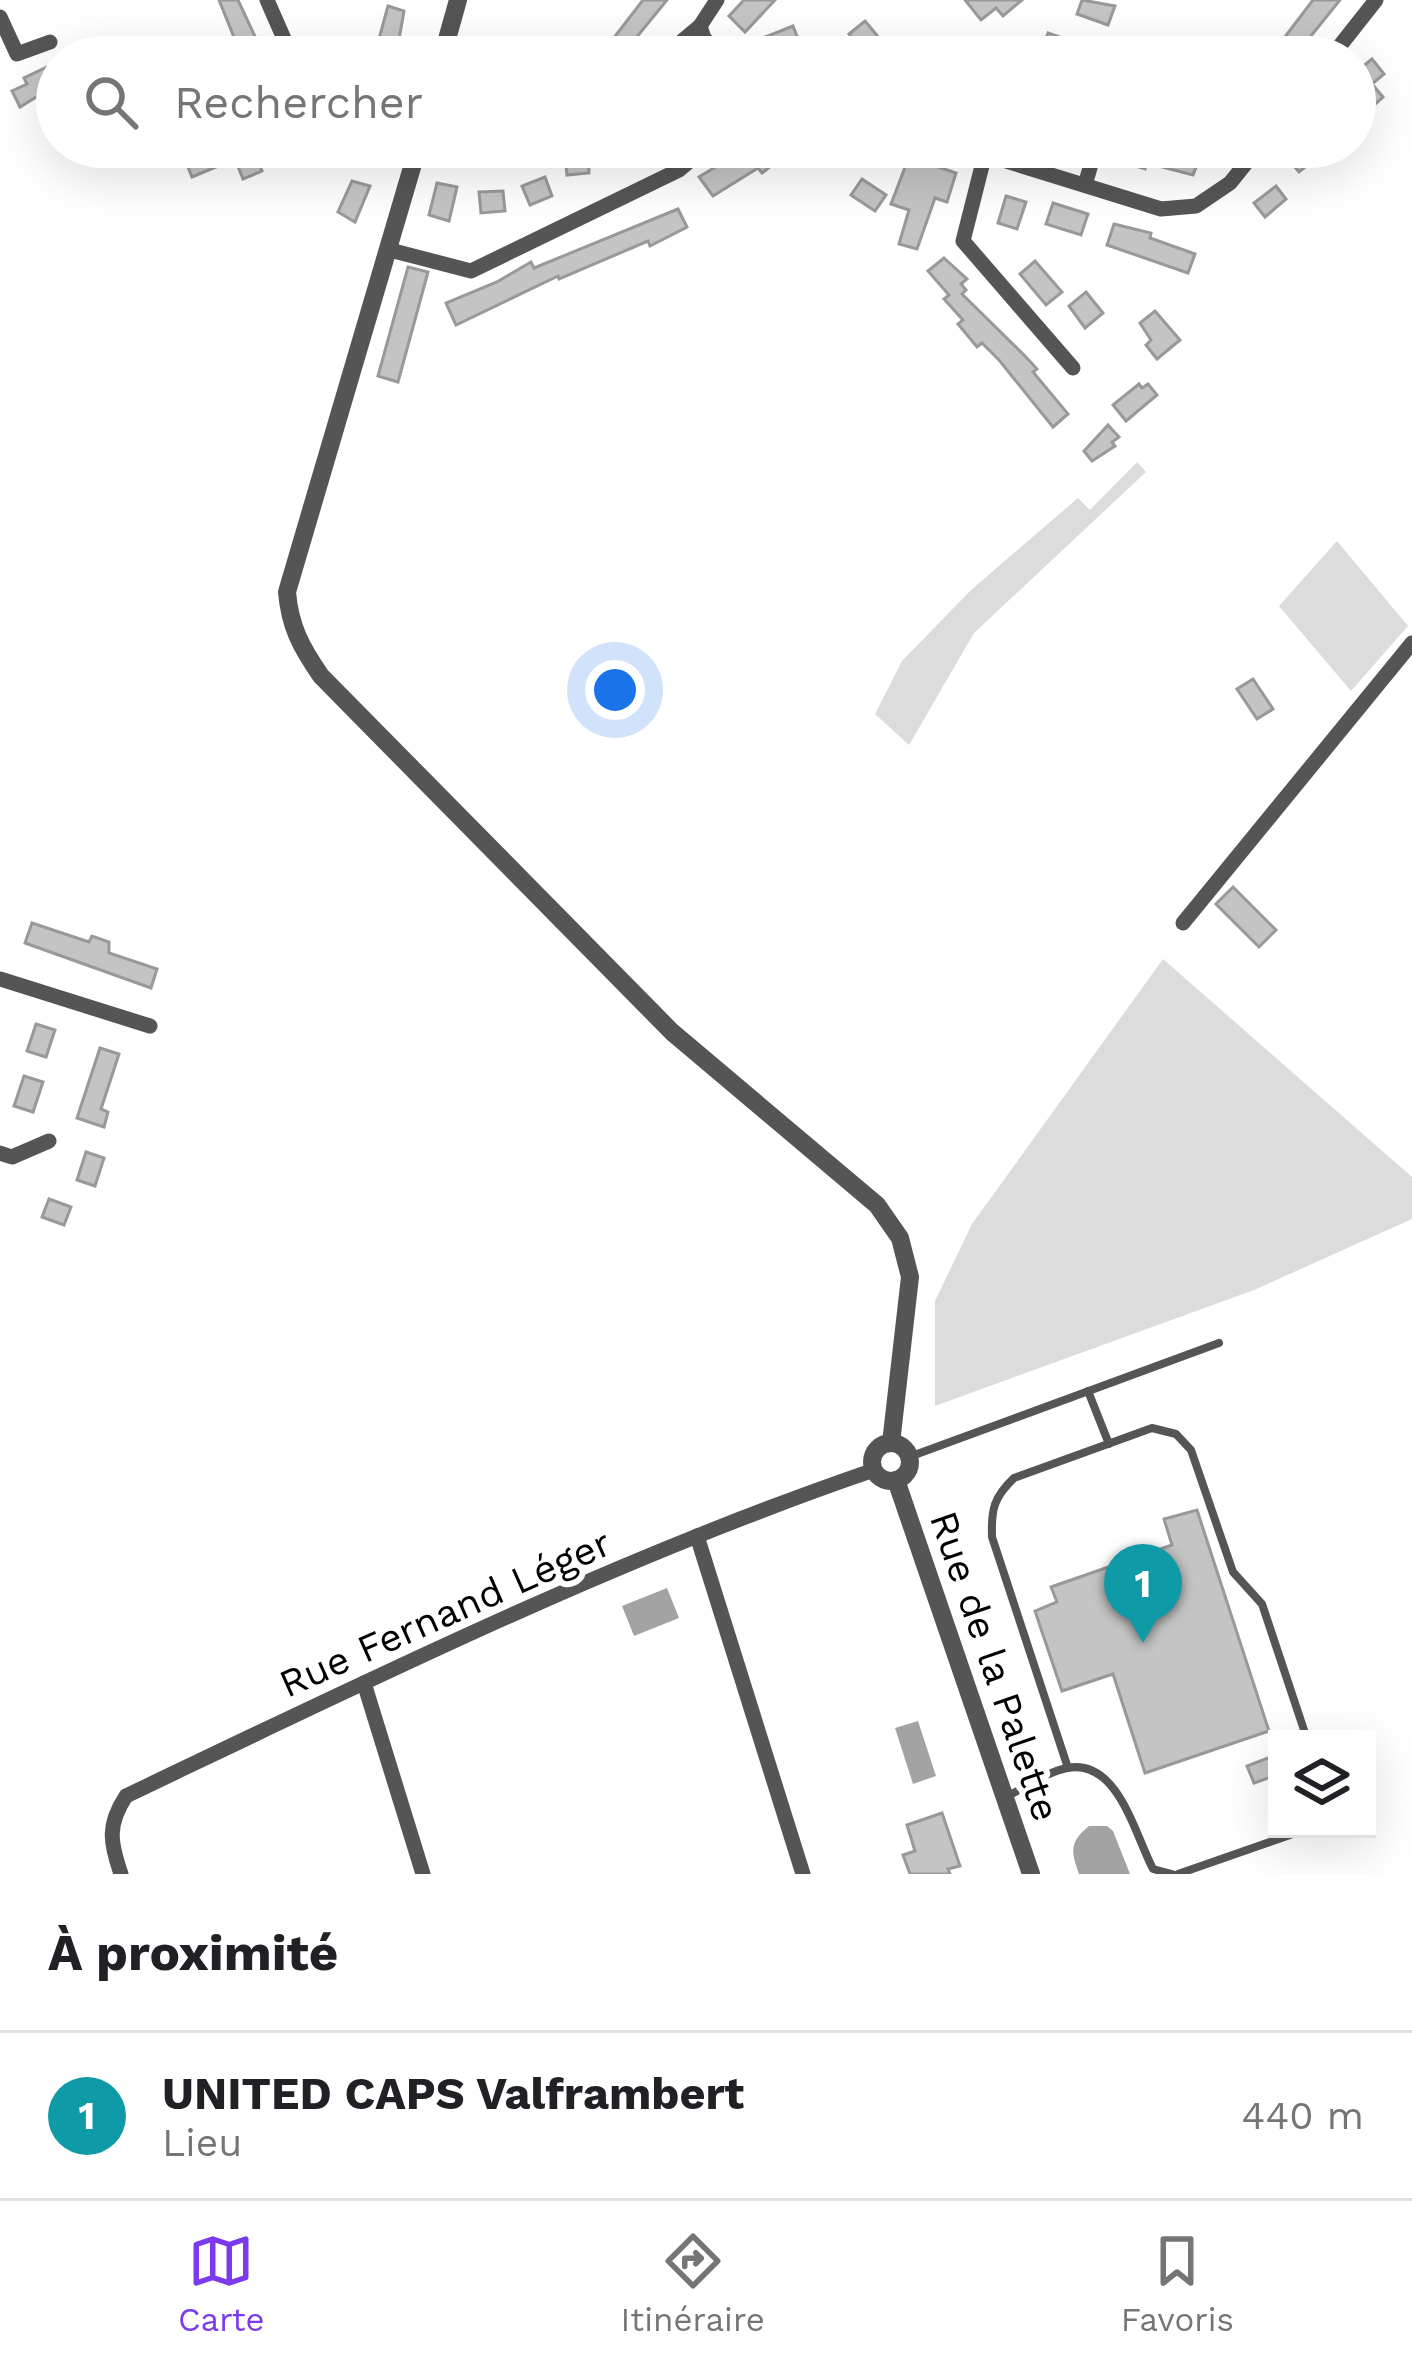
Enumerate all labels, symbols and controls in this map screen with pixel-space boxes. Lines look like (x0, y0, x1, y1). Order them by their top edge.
search box (36, 36, 1376, 168)
icon: search (78, 69, 144, 135)
text: Rechercher (174, 76, 423, 129)
your location (585, 660, 645, 720)
street label: Rue de la Palette (921, 1505, 1069, 1827)
street label: Rue Fernand Léger (272, 1520, 618, 1706)
pin: 1 (1104, 1544, 1182, 1643)
map controls (1268, 1730, 1376, 1838)
button: layers (1268, 1730, 1376, 1838)
text: À proximité (48, 1923, 338, 1982)
text: UNITED CAPS Valframbert (162, 2067, 744, 2120)
text: 1 (79, 2093, 95, 2138)
text: 440 m (1242, 2093, 1364, 2138)
text: Lieu (162, 2120, 242, 2165)
tab: Carte (178, 2228, 265, 2339)
tab: Itinéraire (621, 2228, 765, 2339)
tab: Favoris (1121, 2228, 1234, 2339)

